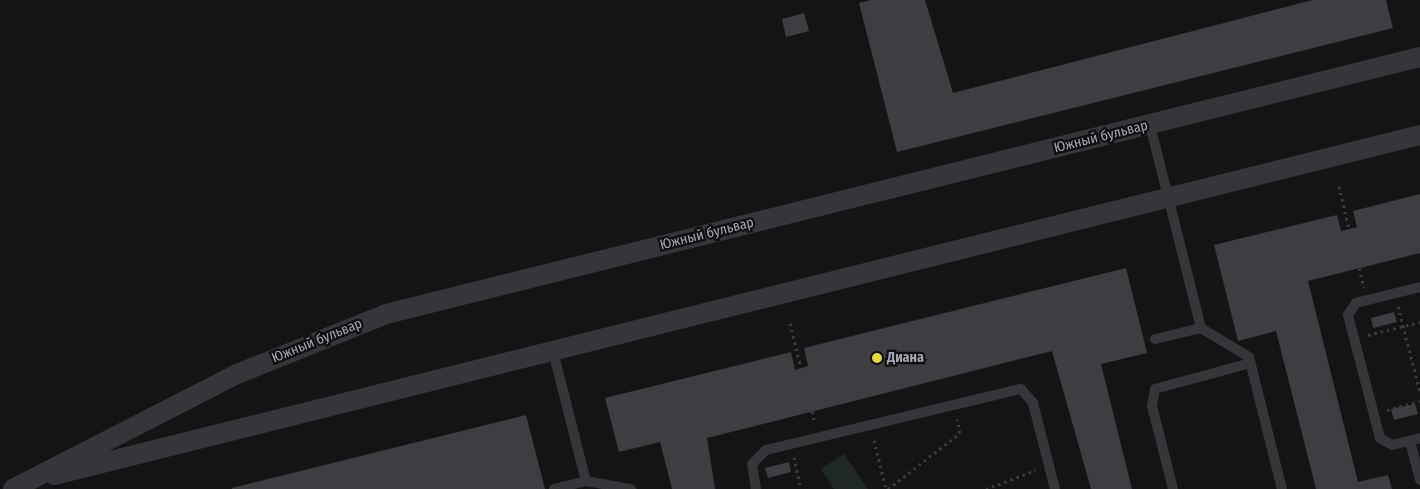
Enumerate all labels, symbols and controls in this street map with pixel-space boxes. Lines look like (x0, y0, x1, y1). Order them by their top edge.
street label: Южный бульвар (1052, 117, 1150, 157)
street label: Южный бульвар (658, 214, 756, 254)
street label: Южный бульвар (269, 315, 365, 367)
place label: Диана (887, 350, 924, 366)
marker: Диана (871, 352, 883, 364)

